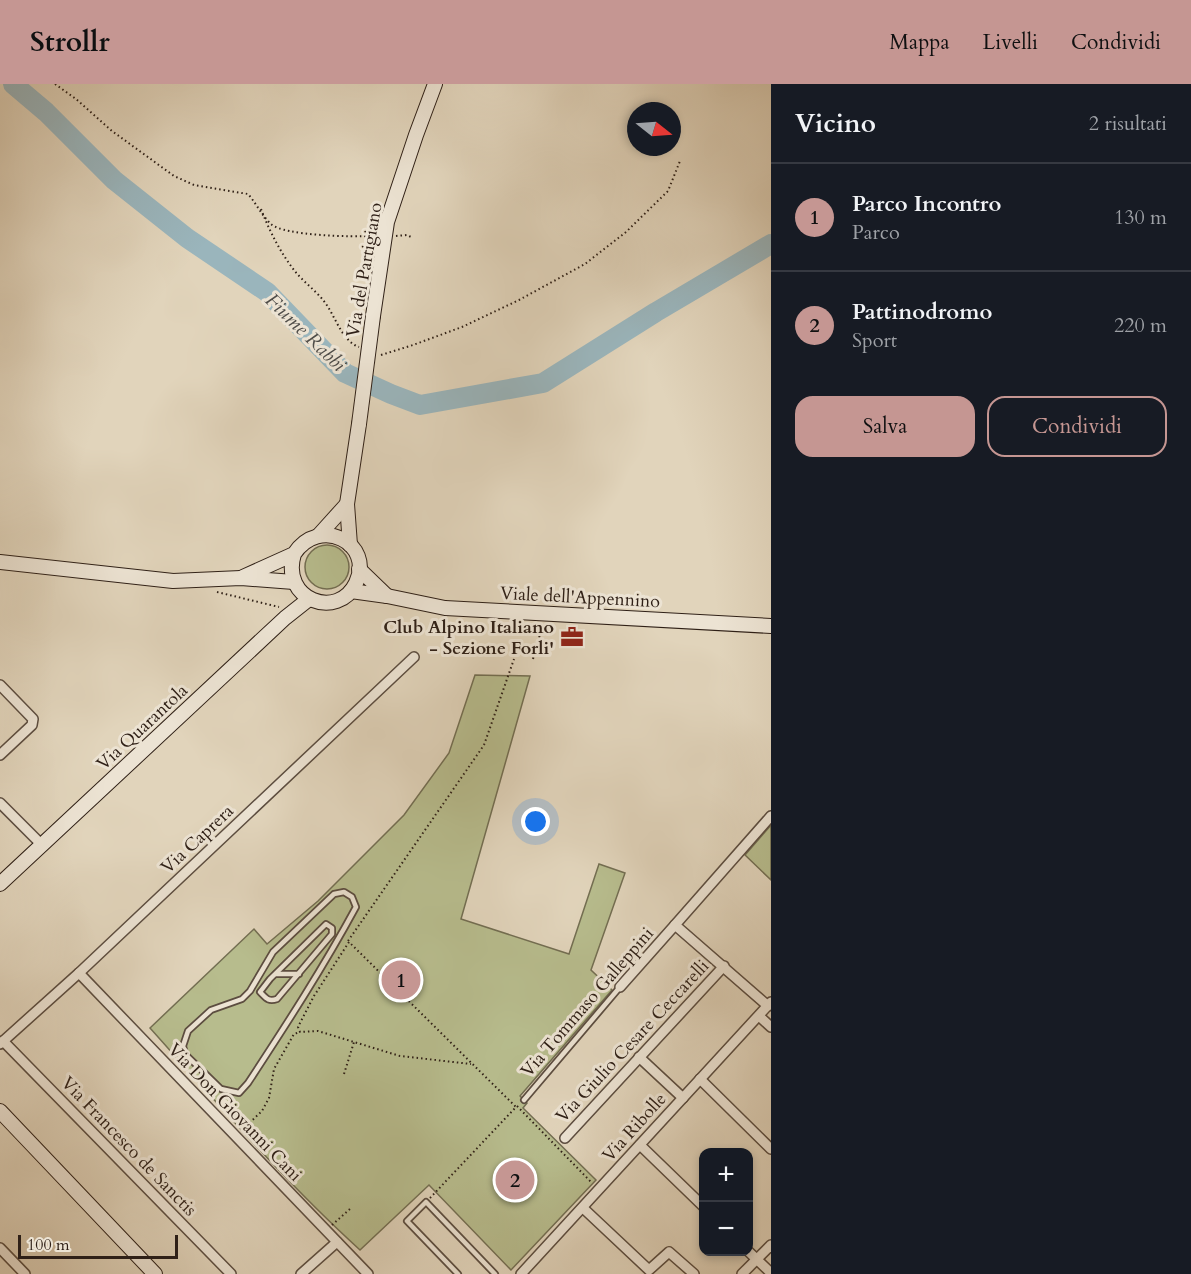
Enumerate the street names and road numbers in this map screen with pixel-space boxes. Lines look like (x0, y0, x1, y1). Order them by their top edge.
street label: Via del Partigiano (340, 200, 389, 340)
street label: Viale dell'Appennino (499, 581, 661, 614)
street label: Via Quarantola (91, 678, 194, 776)
street label: Via Caprera (155, 799, 239, 880)
street label: Via Tommaso Galleppini (515, 922, 660, 1083)
street label: Via Giulio Cesare Ceccarelli (550, 954, 715, 1128)
street label: Via Don Giovanni Cani (162, 1038, 307, 1187)
street label: Via Francesco de Sanctis (55, 1071, 202, 1222)
street label: Via Ribolle (597, 1087, 672, 1167)

